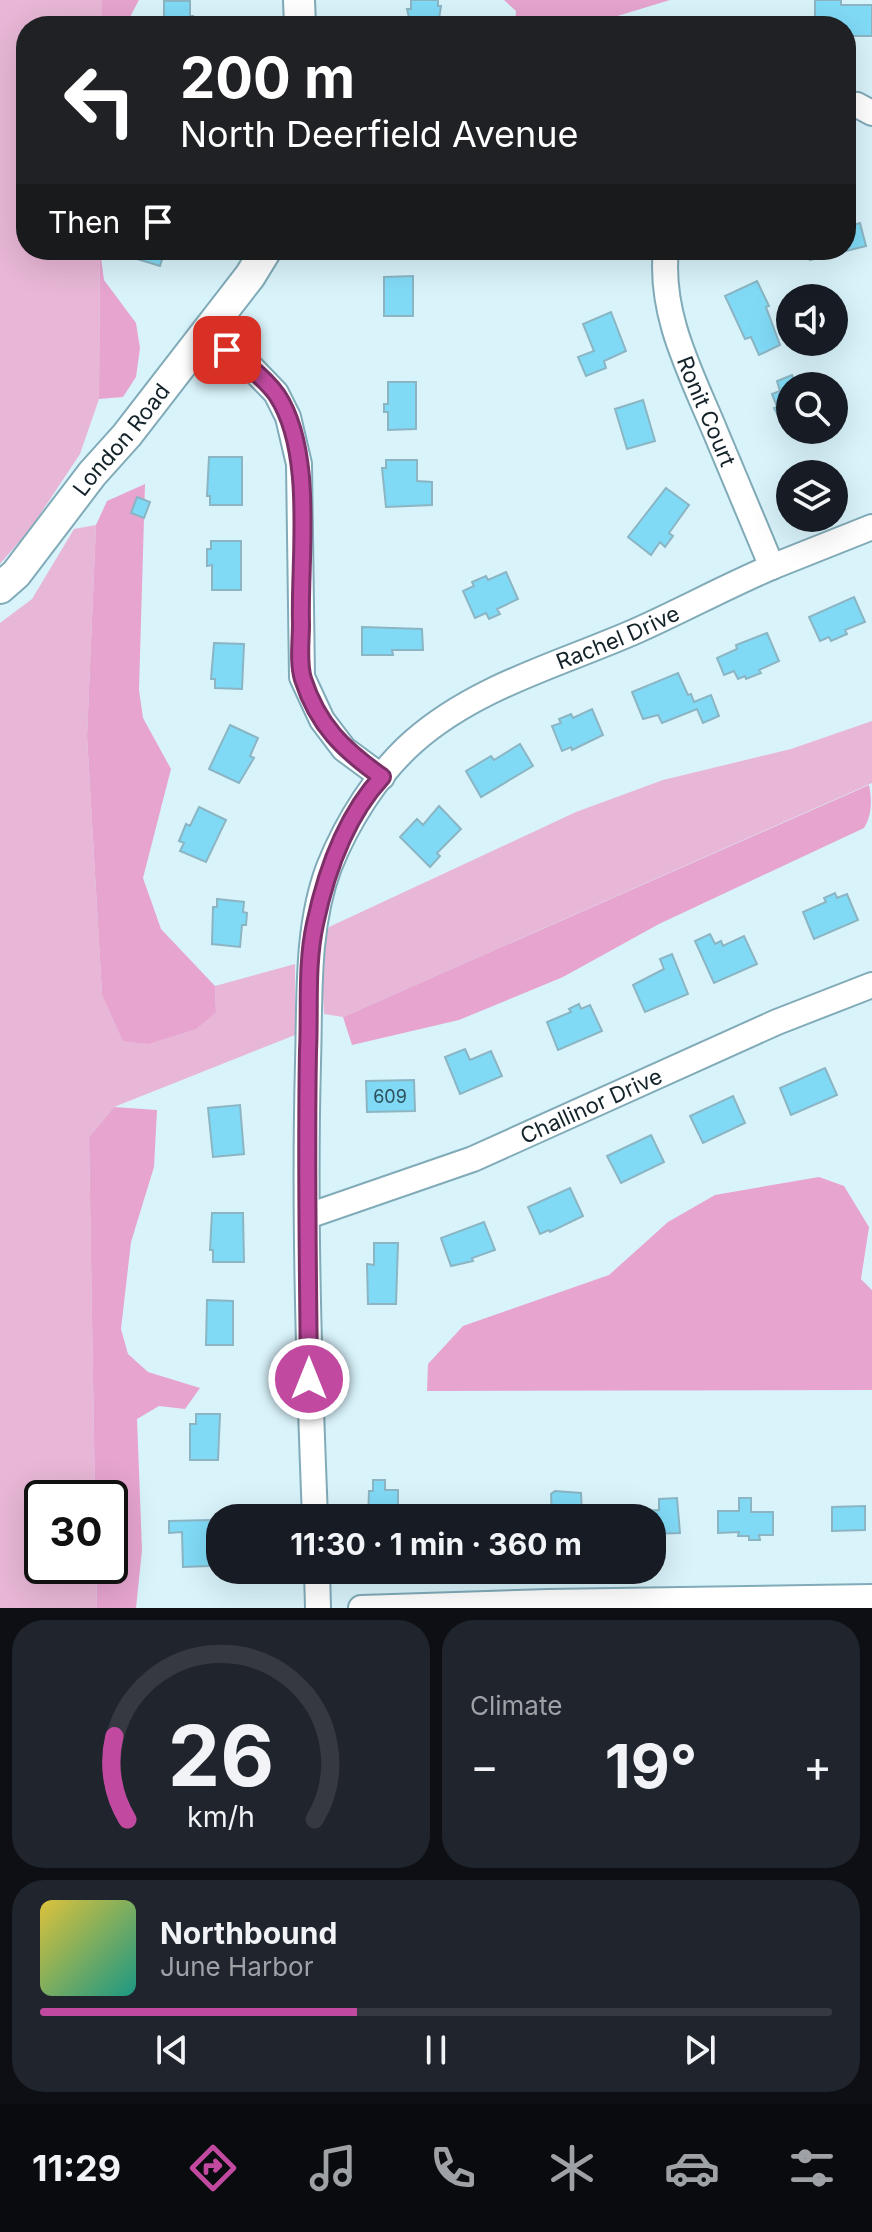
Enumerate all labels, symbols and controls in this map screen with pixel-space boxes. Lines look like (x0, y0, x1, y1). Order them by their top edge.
text: 200 m (180, 44, 355, 112)
icon: left (48, 48, 152, 152)
text: North Deerfield Avenue (180, 112, 578, 156)
icon: arrive (136, 200, 180, 244)
text: Then (48, 204, 120, 240)
map controls (776, 284, 848, 532)
button: sound (776, 284, 848, 356)
pin (193, 316, 261, 384)
icon: arrive (205, 328, 249, 372)
street label: Ronit Court (672, 352, 741, 470)
button: search (776, 372, 848, 444)
street label: London Road (67, 378, 175, 501)
button: layers (776, 460, 848, 532)
street label: Rachel Drive (552, 600, 683, 675)
street label: Challinor Drive (516, 1063, 666, 1149)
house number: 609 (373, 1086, 407, 1107)
position arrow (267, 1337, 351, 1421)
speed limit sign: 30 (24, 1480, 128, 1584)
text: 11:30 · 1 min · 360 m (290, 1526, 582, 1562)
text: Climate (470, 1690, 562, 1721)
text: 26 (168, 1705, 274, 1806)
text: 19° (605, 1730, 697, 1802)
text: − (470, 1739, 499, 1793)
text: + (803, 1739, 832, 1793)
text: km/h (187, 1799, 255, 1834)
text: Northbound (160, 1915, 337, 1951)
text: June Harbor (160, 1951, 313, 1982)
icon: previous (150, 2028, 194, 2072)
icon: pause (414, 2028, 458, 2072)
icon: next (678, 2028, 722, 2072)
icon: directions (185, 2140, 241, 2196)
icon: music (305, 2140, 361, 2196)
icon: phone (425, 2140, 481, 2196)
icon: climate (544, 2140, 600, 2196)
icon: car (664, 2140, 720, 2196)
icon: filters (784, 2140, 840, 2196)
text: 11:29 (32, 2146, 121, 2190)

